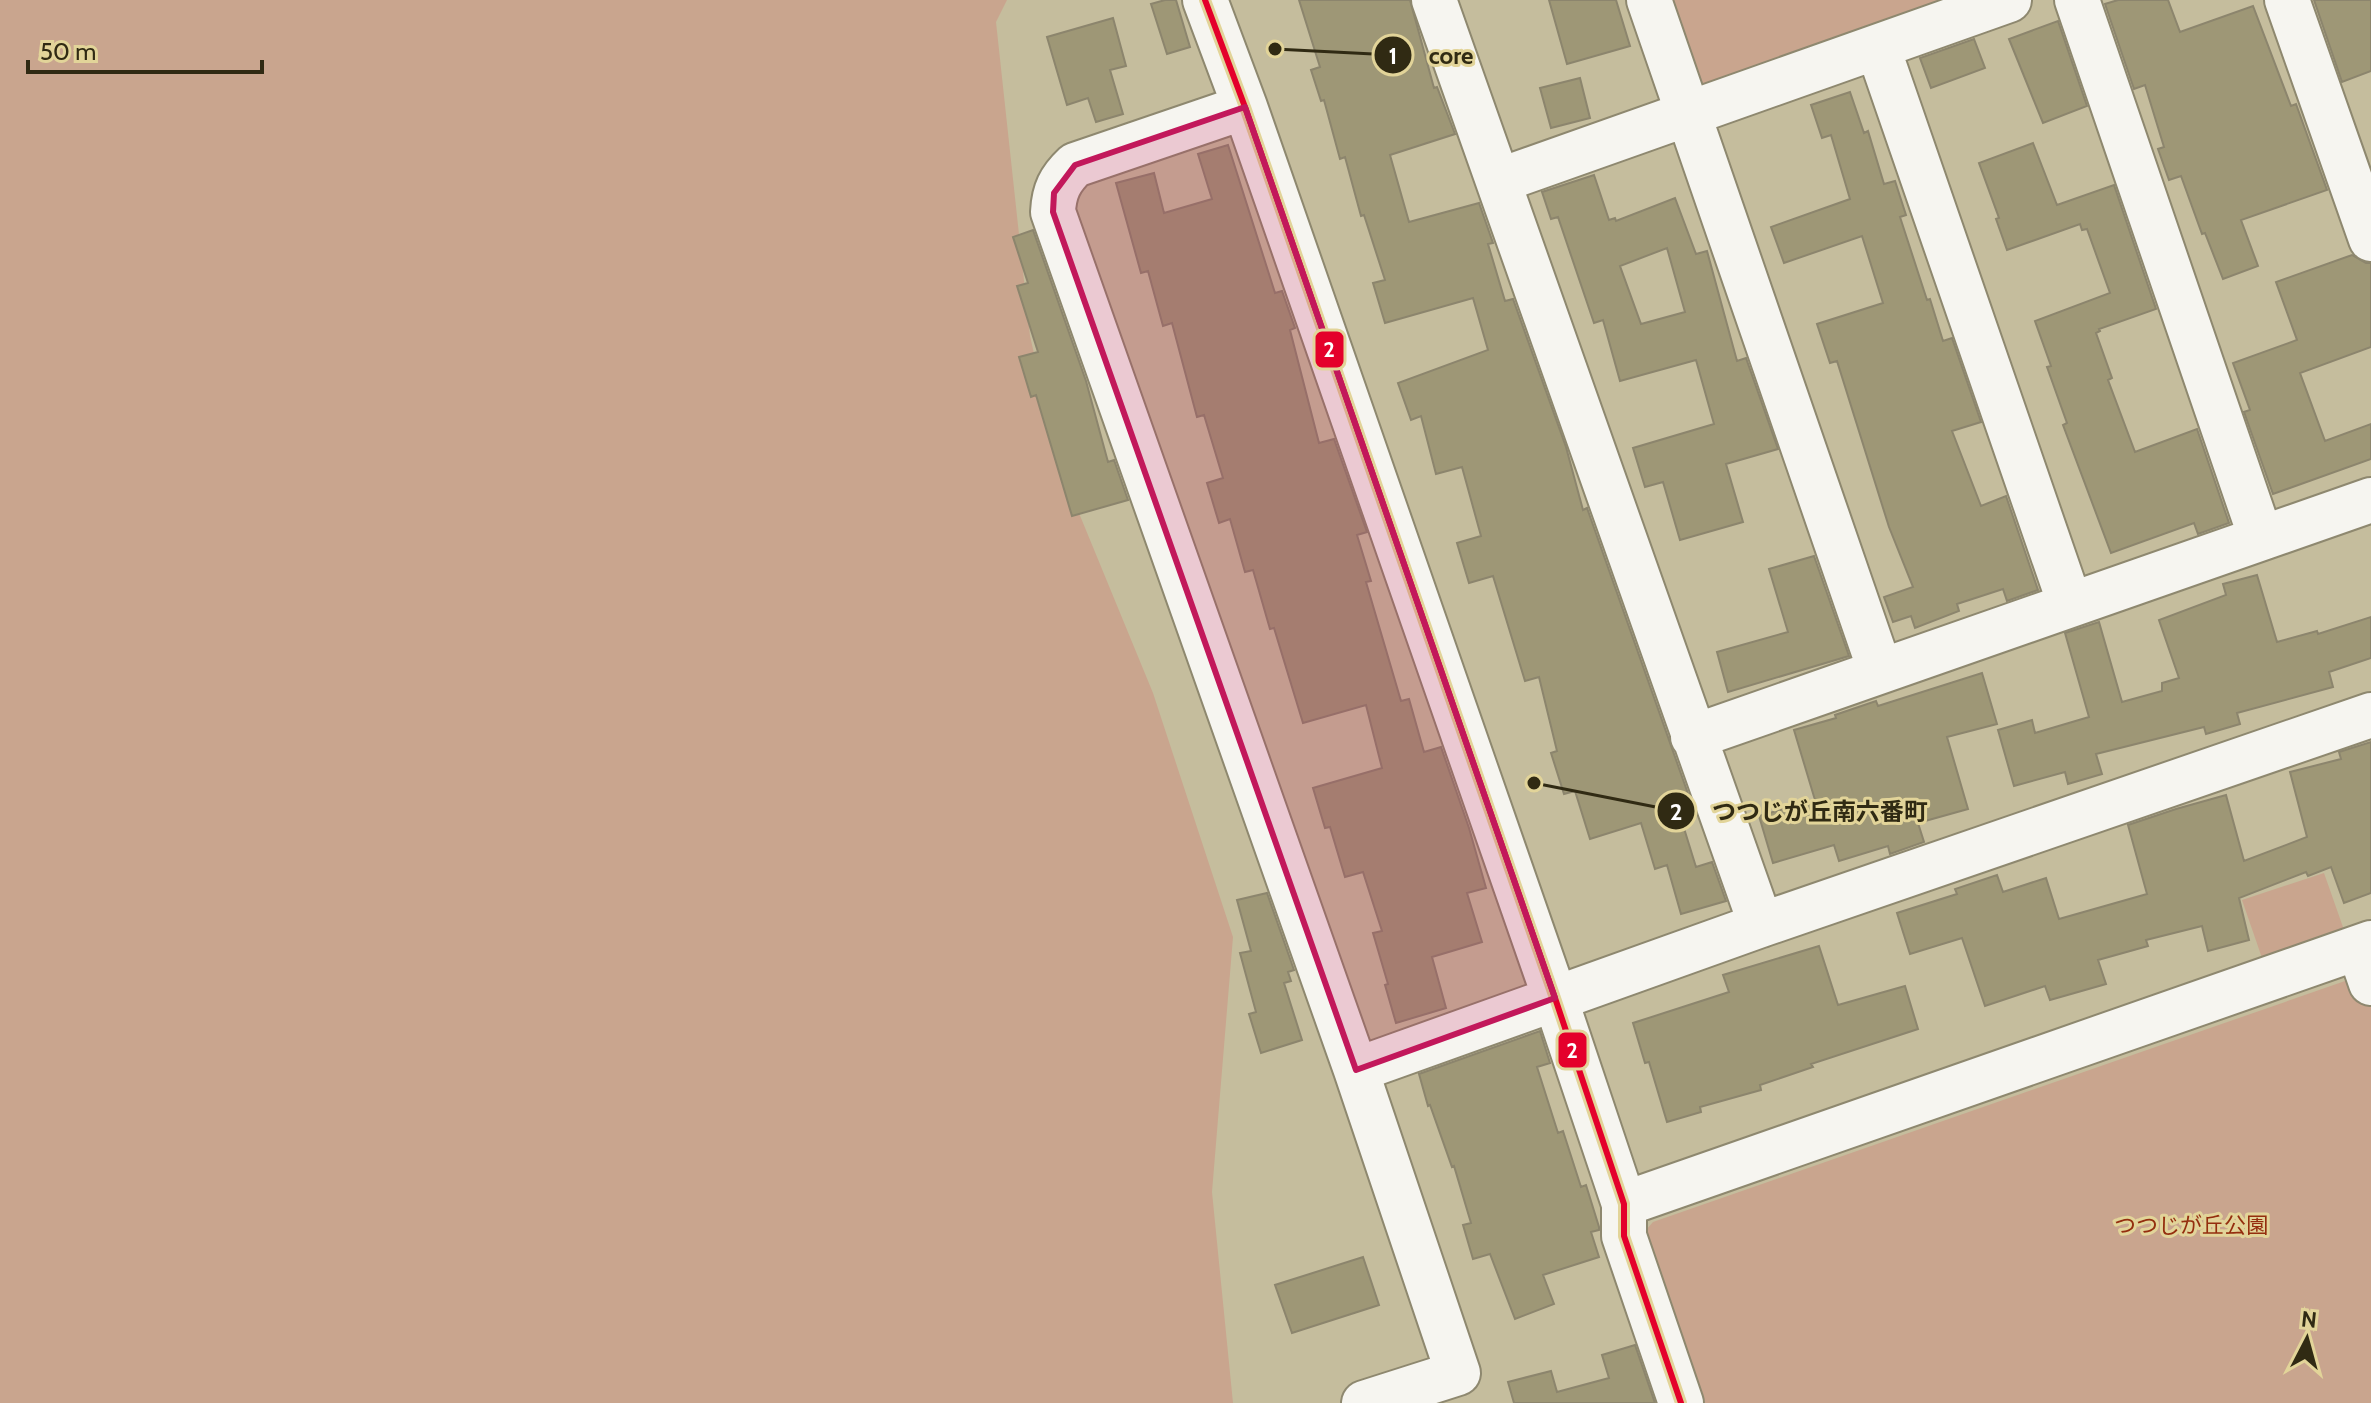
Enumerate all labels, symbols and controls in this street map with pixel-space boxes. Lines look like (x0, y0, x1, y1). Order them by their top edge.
scale bar (28, 24, 262, 74)
callout: core (1373, 31, 1489, 79)
text: 50 m (40, 37, 96, 66)
text: 1 (1389, 41, 1397, 70)
text: core (1429, 41, 1473, 70)
line badge: 2 (1314, 330, 1345, 369)
text: 2 (1323, 336, 1335, 363)
callout: つつじが丘南六番町 (1656, 787, 1944, 835)
text: 2 (1670, 797, 1682, 826)
text: つつじが丘南六番町 (1712, 797, 1928, 826)
line badge: 2 (1557, 1031, 1588, 1069)
text: 2 (1566, 1037, 1578, 1064)
park label: つつじが丘公園 (2114, 1212, 2268, 1239)
north arrow (2267, 1299, 2347, 1379)
text: N (2300, 1305, 2318, 1334)

